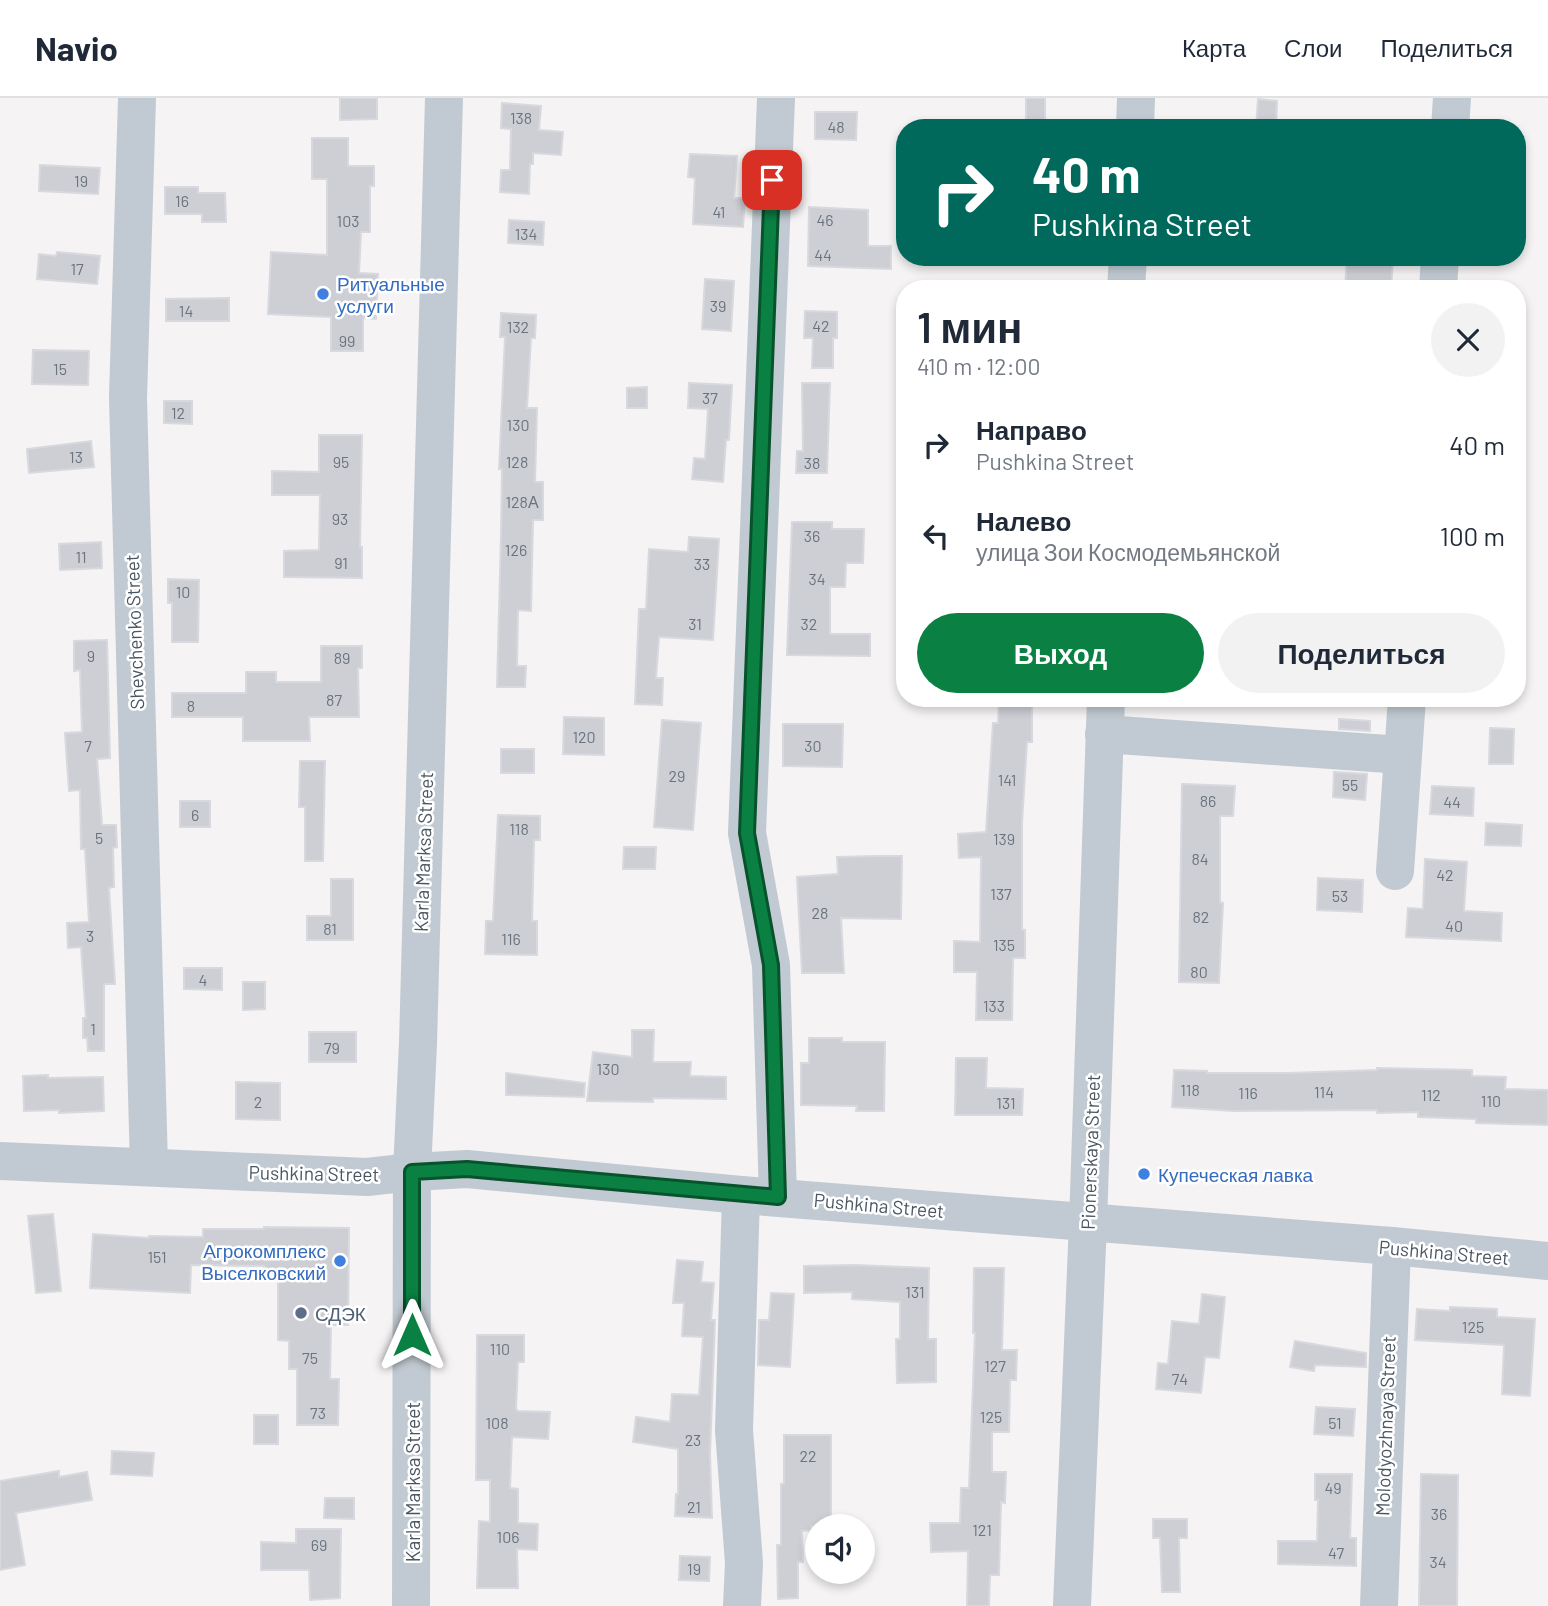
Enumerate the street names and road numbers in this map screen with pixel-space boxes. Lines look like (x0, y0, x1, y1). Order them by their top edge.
street label: Shevchenko Street (120, 554, 148, 710)
street label: Karla Marksa Street (409, 771, 437, 933)
street label: Pionerskaya Street (1076, 1074, 1104, 1230)
street label: Pushkina Street (248, 1160, 380, 1186)
street label: Pushkina Street (813, 1188, 945, 1222)
street label: Pushkina Street (1378, 1235, 1510, 1269)
street label: Molodyozhnaya Street (1370, 1336, 1400, 1516)
street label: Karla Marksa Street (401, 1402, 424, 1562)

